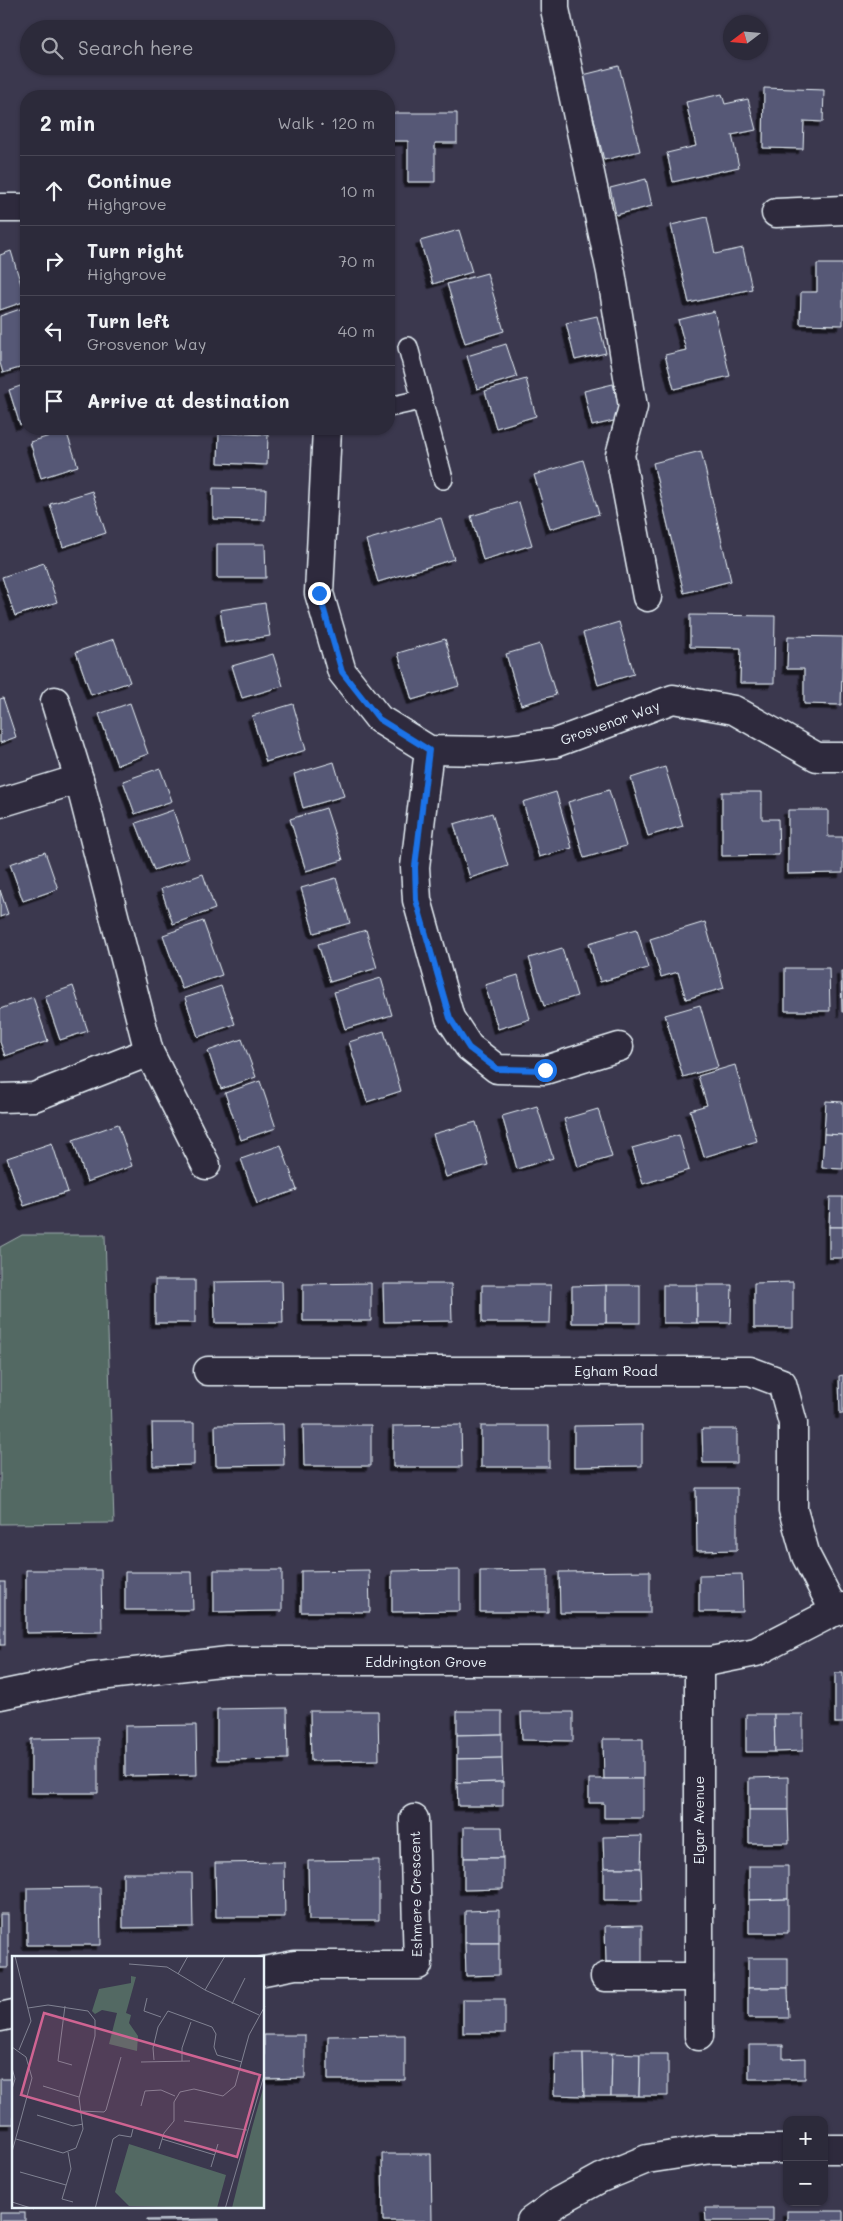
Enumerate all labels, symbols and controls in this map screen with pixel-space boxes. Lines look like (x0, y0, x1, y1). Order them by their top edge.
north arrow (723, 15, 768, 60)
search box (20, 20, 395, 75)
icon: search (38, 34, 66, 62)
text: Search here (78, 35, 194, 60)
text: 2 min (40, 109, 95, 136)
text: Walk · 120 m (277, 112, 375, 133)
text: Continue (87, 168, 172, 193)
icon: ahead (40, 177, 68, 205)
text: 10 m (340, 180, 375, 201)
text: Highgrove (87, 193, 167, 214)
text: Turn right (87, 238, 184, 263)
icon: right (40, 247, 68, 275)
text: 70 m (338, 250, 375, 271)
text: Highgrove (87, 263, 167, 284)
text: Turn left (87, 308, 170, 333)
icon: left (40, 317, 68, 345)
text: 40 m (338, 320, 375, 341)
text: Grosvenor Way (87, 333, 206, 354)
icon: arrive (40, 387, 68, 415)
text: Arrive at destination (87, 388, 290, 413)
route end (308, 582, 331, 605)
street label: Grosvenor Way (557, 696, 662, 749)
route start (534, 1059, 557, 1082)
street label: Egham Road (574, 1361, 658, 1380)
street label: Eddrington Grove (365, 1652, 487, 1671)
street label: Elgar Avenue (689, 1776, 708, 1864)
street label: Eshmere Crescent (405, 1831, 426, 1957)
inset map (12, 1956, 265, 2208)
map controls (783, 2116, 828, 2206)
button: + (783, 2116, 828, 2161)
button: − (783, 2161, 828, 2206)

